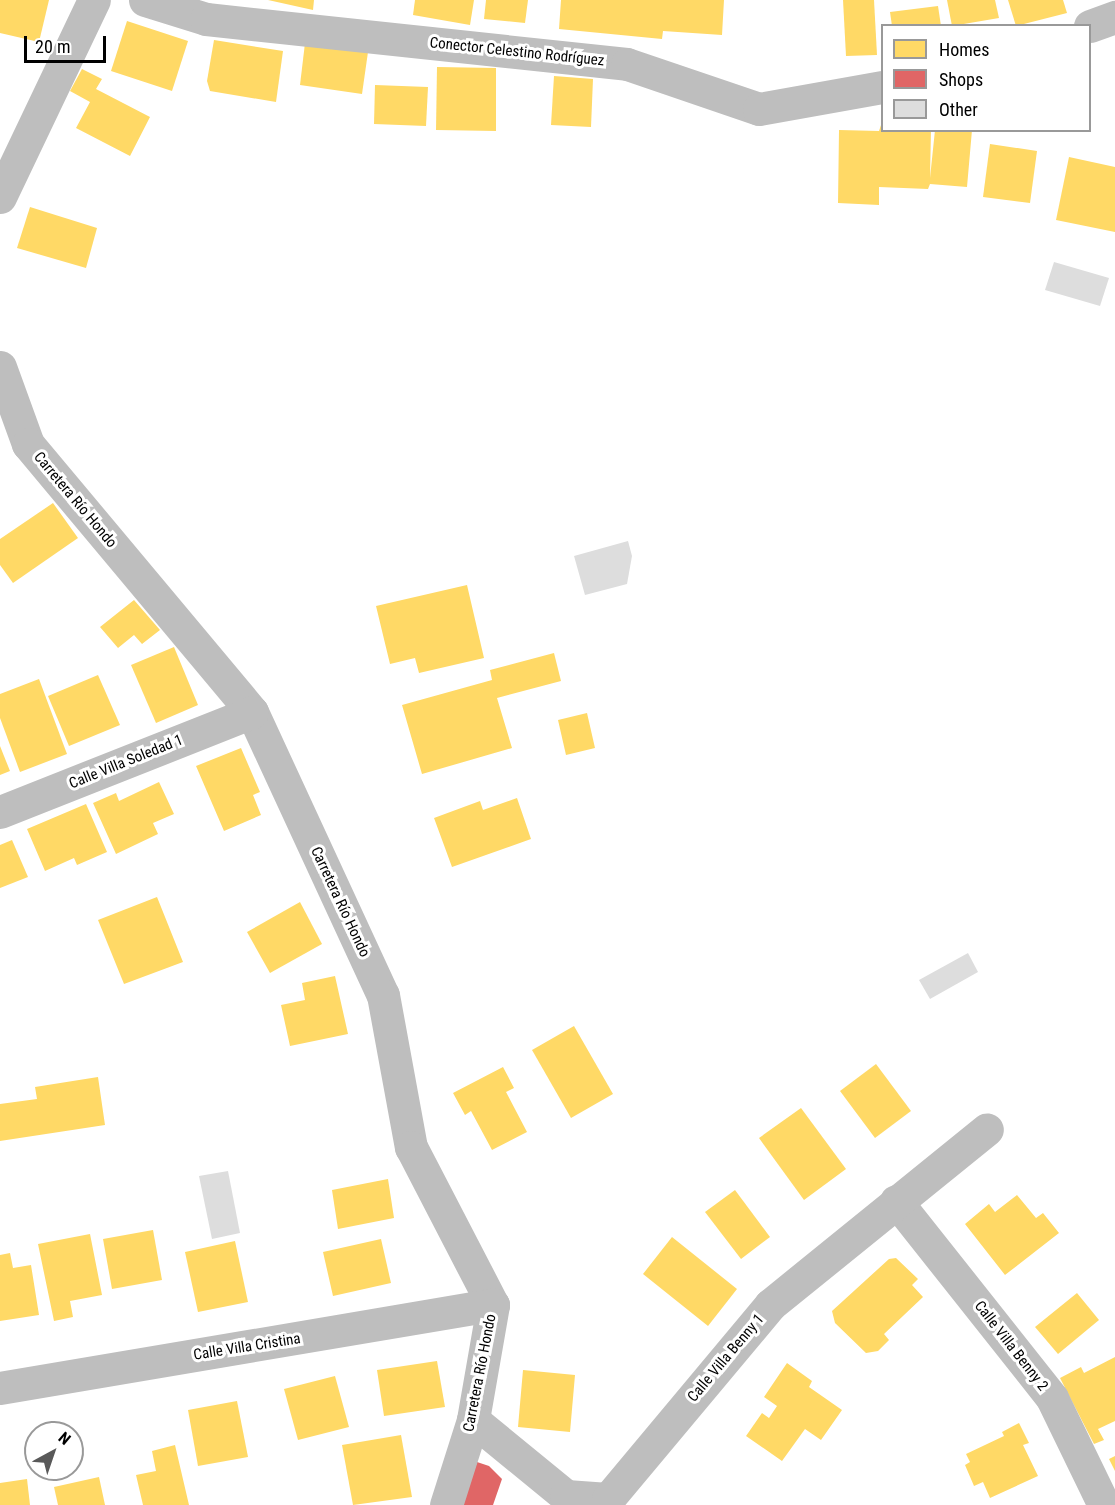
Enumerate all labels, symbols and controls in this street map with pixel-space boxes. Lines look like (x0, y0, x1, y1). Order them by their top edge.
scale bar (27, 24, 110, 62)
legend (881, 24, 1091, 132)
street label: Conector Celestino Rodríguez (429, 34, 605, 70)
text: 20 m (35, 36, 70, 57)
text: Homes (939, 39, 989, 60)
text: Shops (939, 69, 983, 90)
text: Other (939, 99, 978, 120)
street label: Carretera Río Hondo (30, 448, 120, 552)
street label: Calle Villa Soledad 1 (66, 731, 186, 793)
street label: Carretera Río Hondo (307, 844, 373, 960)
street label: Calle Villa Benny 2 (970, 1297, 1052, 1395)
street label: Calle Villa Benny 1 (684, 1310, 768, 1406)
street label: Carretera Río Hondo (460, 1313, 500, 1433)
street label: Calle Villa Cristina (192, 1330, 302, 1364)
north arrow (24, 1421, 84, 1481)
text: N (55, 1428, 74, 1449)

